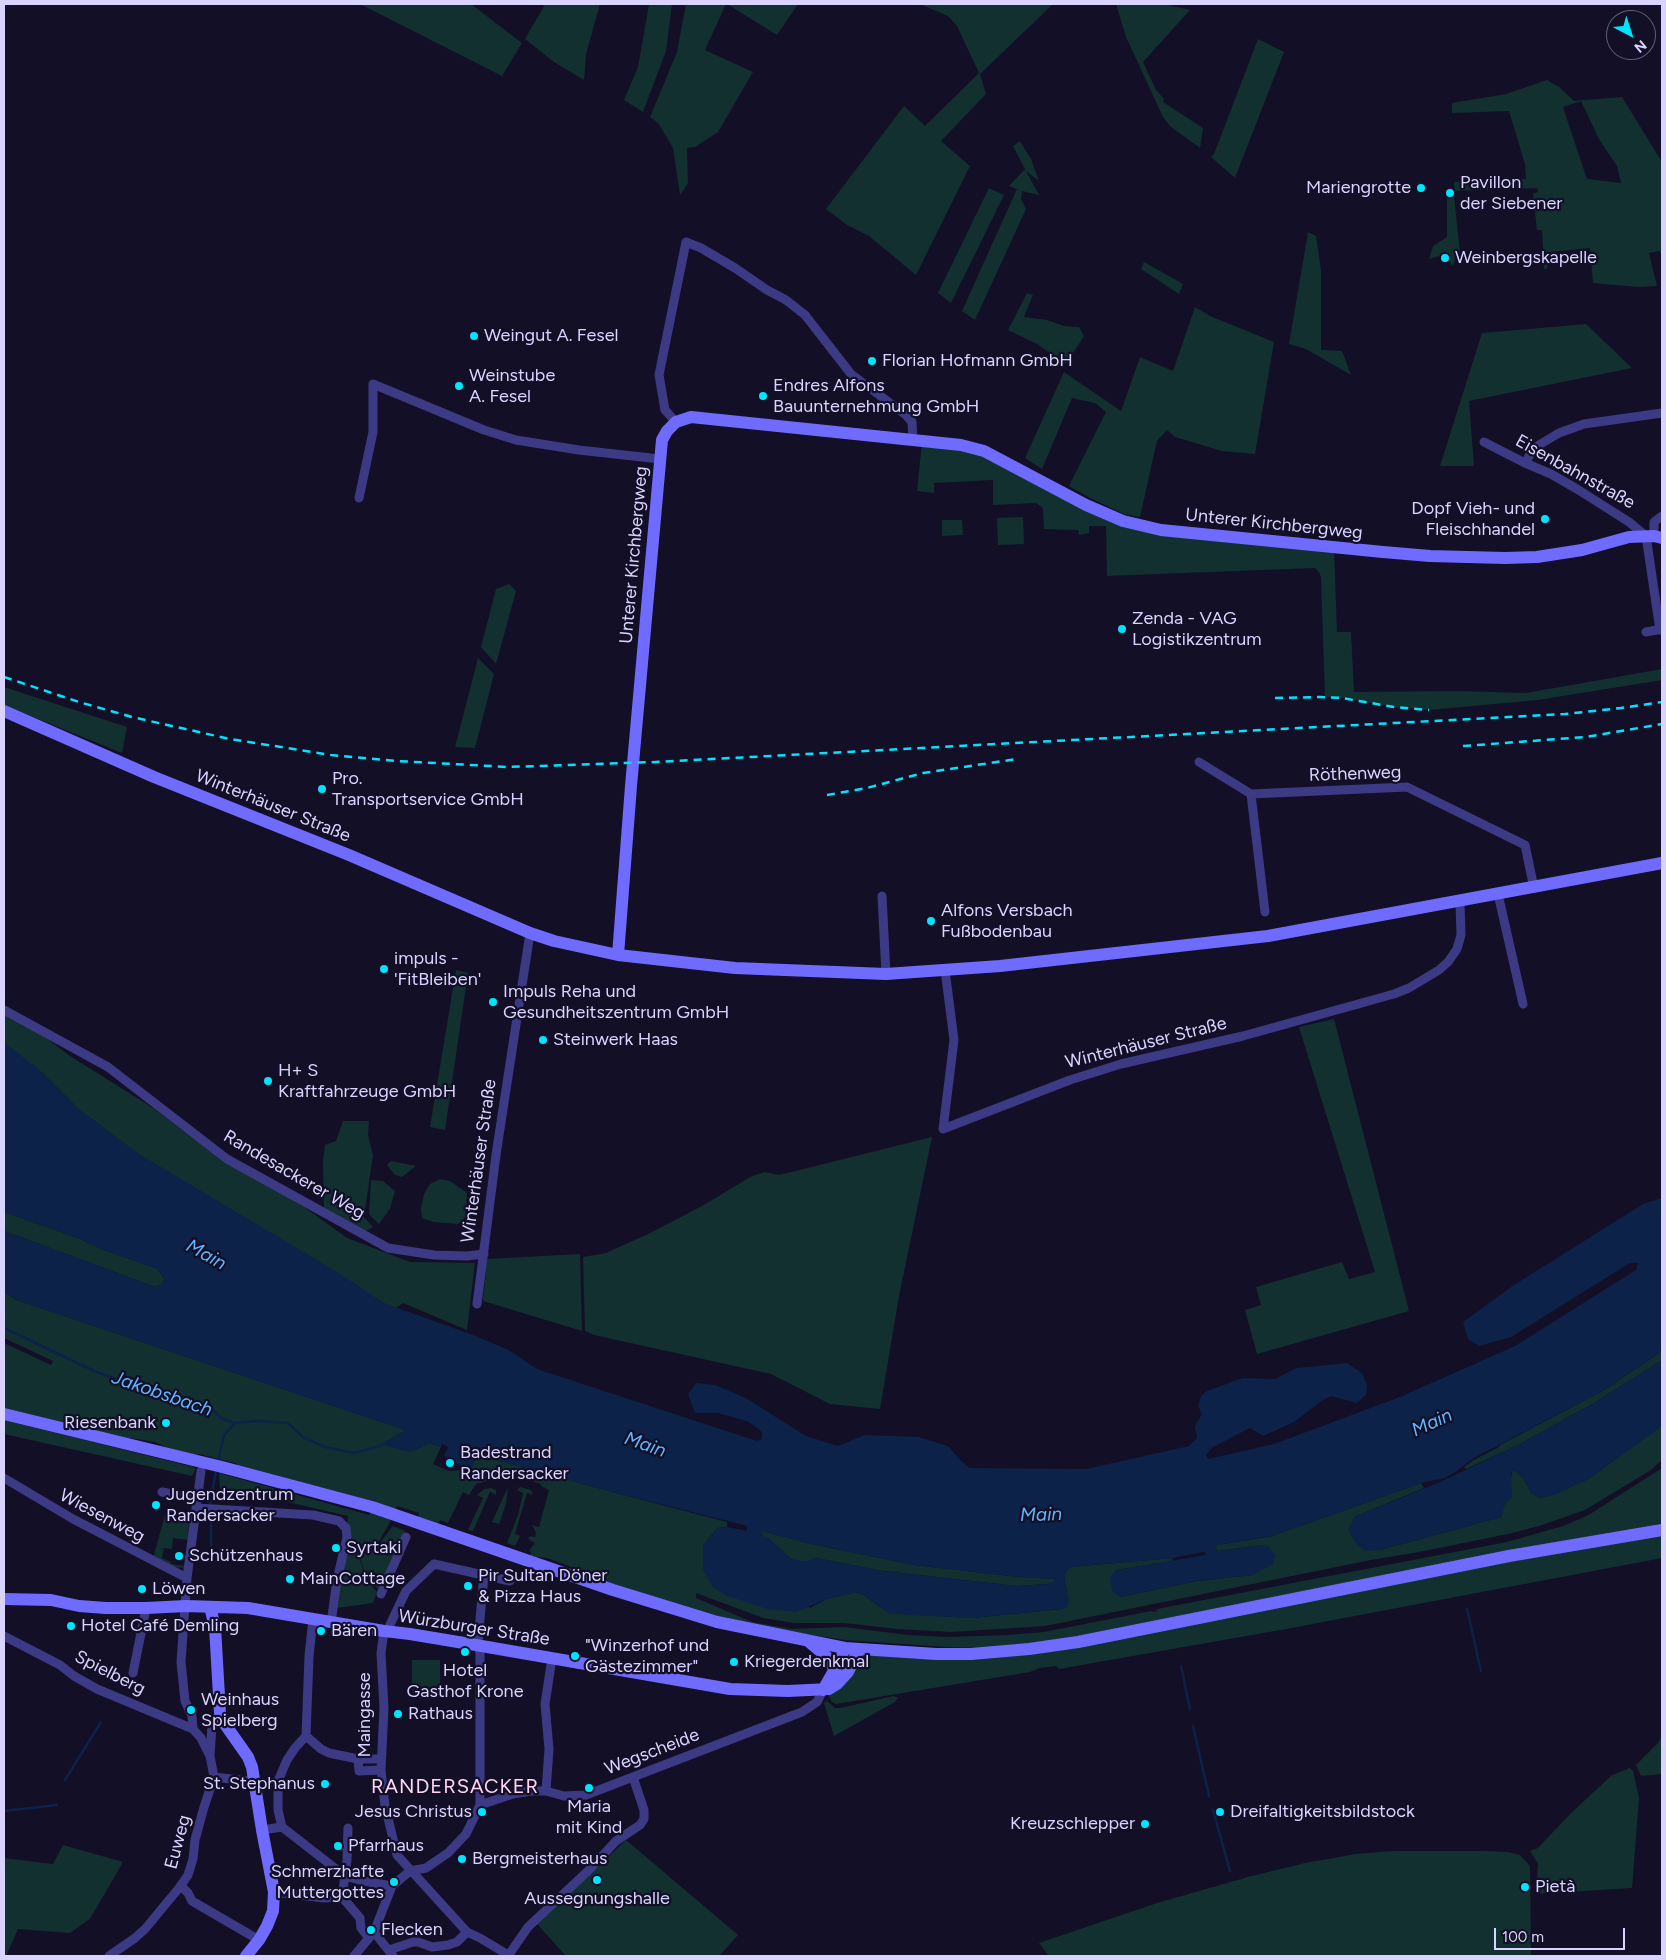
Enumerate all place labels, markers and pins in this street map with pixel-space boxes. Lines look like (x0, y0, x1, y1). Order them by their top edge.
place label: Pavillon der Siebener (1460, 172, 1562, 214)
place label: Mariengrotte (1306, 177, 1411, 199)
marker: Mariengrotte (1415, 182, 1427, 194)
marker: Pavillon der Siebener (1444, 187, 1456, 199)
place label: Weinbergskapelle (1455, 247, 1597, 269)
marker: Weinbergskapelle (1439, 252, 1451, 264)
place label: Weingut A. Fesel (484, 325, 619, 347)
marker: Weingut A. Fesel (468, 330, 480, 342)
place label: Florian Hofmann GmbH (882, 350, 1073, 372)
marker: Florian Hofmann GmbH (866, 355, 878, 367)
place label: Weinstube A. Fesel (469, 365, 555, 408)
place label: Endres Alfons Bauunternehmung GmbH (773, 375, 979, 418)
marker: Weinstube A. Fesel (453, 380, 465, 392)
marker: Endres Alfons Bauunternehmung GmbH (757, 390, 769, 402)
place label: Dopf Vieh- und Fleischhandel (1411, 498, 1535, 540)
marker: Dopf Vieh- und Fleischhandel (1539, 513, 1551, 525)
place label: Zenda - VAG Logistikzentrum (1132, 608, 1262, 650)
marker: Zenda - VAG Logistikzentrum (1116, 623, 1128, 635)
place label: Pro. Transportservice GmbH (332, 768, 524, 811)
marker: Pro. Transportservice GmbH (316, 783, 328, 795)
place label: Alfons Versbach Fußbodenbau (941, 900, 1073, 942)
marker: Alfons Versbach Fußbodenbau (925, 915, 937, 927)
place label: impuls - 'FitBleiben' (394, 948, 481, 991)
marker: impuls - 'FitBleiben' (378, 963, 390, 975)
place label: Impuls Reha und Gesundheitszentrum GmbH (503, 981, 729, 1024)
marker: Impuls Reha und Gesundheitszentrum GmbH (487, 996, 499, 1008)
place label: Steinwerk Haas (553, 1029, 678, 1051)
marker: Steinwerk Haas (537, 1034, 549, 1046)
place label: H+ S Kraftfahrzeuge GmbH (278, 1060, 456, 1102)
marker: H+ S Kraftfahrzeuge GmbH (262, 1075, 274, 1087)
place label: Riesenbank (64, 1412, 156, 1434)
marker: Riesenbank (160, 1417, 172, 1429)
place label: Badestrand Randersacker (460, 1442, 569, 1485)
marker: Badestrand Randersacker (444, 1457, 456, 1469)
place label: Jugendzentrum Randersacker (166, 1484, 293, 1526)
marker: Jugendzentrum Randersacker (150, 1499, 162, 1511)
place label: Syrtaki (346, 1537, 401, 1559)
marker: Syrtaki (330, 1542, 342, 1554)
place label: Schützenhaus (189, 1545, 303, 1567)
marker: Schützenhaus (173, 1550, 185, 1562)
place label: Pir Sultan Döner & Pizza Haus (478, 1565, 607, 1608)
place label: MainCottage (300, 1568, 405, 1590)
marker: MainCottage (284, 1573, 296, 1585)
place label: Löwen (152, 1578, 205, 1600)
marker: Pir Sultan Döner & Pizza Haus (462, 1580, 474, 1592)
marker: Löwen (136, 1583, 148, 1595)
place label: Hotel Café Demling (81, 1615, 239, 1637)
marker: Hotel Café Demling (65, 1620, 77, 1632)
place label: Bären (331, 1620, 377, 1642)
marker: Bären (315, 1625, 327, 1637)
place label: "Winzerhof und Gästezimmer" (585, 1635, 709, 1678)
marker: Hotel Gasthof Krone (459, 1646, 471, 1658)
marker: "Winzerhof und Gästezimmer" (569, 1650, 581, 1662)
place label: Kriegerdenkmal (744, 1651, 869, 1673)
marker: Kriegerdenkmal (728, 1656, 740, 1668)
place label: Hotel Gasthof Krone (407, 1660, 523, 1702)
place label: Weinhaus Spielberg (201, 1689, 279, 1732)
place label: Rathaus (408, 1703, 473, 1725)
marker: Weinhaus Spielberg (185, 1704, 197, 1716)
marker: Rathaus (392, 1708, 404, 1720)
place label: St. Stephanus (203, 1773, 315, 1795)
marker: St. Stephanus (319, 1778, 331, 1790)
marker: Maria mit Kind (583, 1782, 595, 1794)
place label: Maria mit Kind (556, 1796, 622, 1838)
place label: Jesus Christus (355, 1801, 472, 1823)
place label: Dreifaltigkeitsbildstock (1230, 1801, 1415, 1823)
marker: Jesus Christus (476, 1806, 488, 1818)
marker: Dreifaltigkeitsbildstock (1214, 1806, 1226, 1818)
place label: Kreuzschlepper (1010, 1813, 1135, 1835)
marker: Kreuzschlepper (1139, 1818, 1151, 1830)
place label: Pfarrhaus (348, 1835, 424, 1857)
marker: Pfarrhaus (332, 1840, 344, 1852)
place label: Bergmeisterhaus (472, 1848, 608, 1870)
marker: Bergmeisterhaus (456, 1853, 468, 1865)
place label: Schmerzhafte Muttergottes (271, 1861, 384, 1904)
marker: Aussegnungshalle (591, 1874, 603, 1886)
marker: Schmerzhafte Muttergottes (388, 1876, 400, 1888)
place label: Pietà (1535, 1876, 1575, 1898)
marker: Pietà (1519, 1881, 1531, 1893)
place label: Aussegnungshalle (524, 1888, 670, 1910)
place label: Flecken (381, 1919, 443, 1941)
marker: Flecken (365, 1924, 377, 1936)

